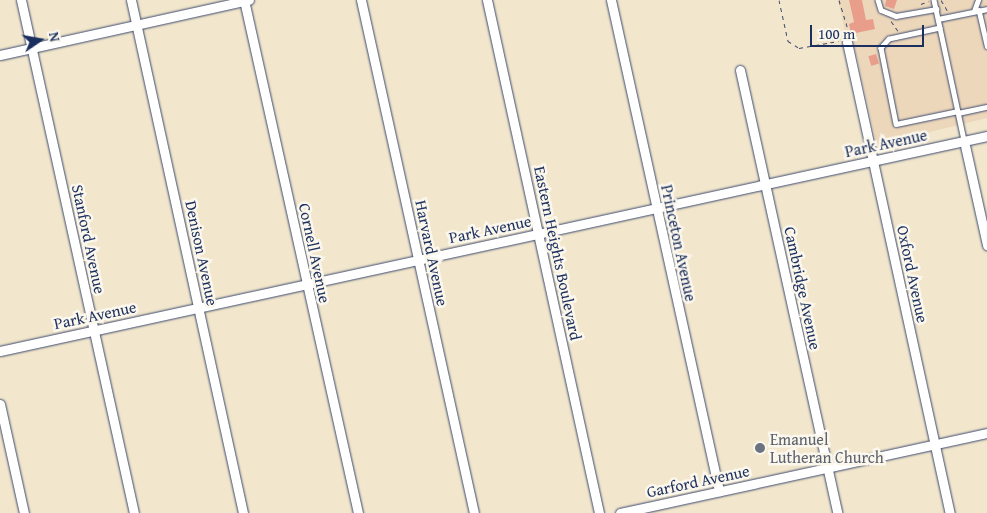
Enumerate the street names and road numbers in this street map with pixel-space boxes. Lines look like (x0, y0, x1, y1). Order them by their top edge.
street label: Park Avenue (843, 125, 929, 161)
street label: Eastern Heights Boulevard (530, 164, 586, 342)
street label: Stanford Avenue (68, 183, 110, 295)
street label: Princeton Avenue (657, 183, 701, 303)
street label: Harvard Avenue (411, 198, 453, 308)
street label: Denison Avenue (181, 199, 223, 307)
street label: Cornell Avenue (295, 201, 335, 305)
street label: Park Avenue (447, 211, 533, 247)
street label: Oxford Avenue (893, 224, 933, 324)
street label: Cambridge Avenue (781, 225, 825, 351)
street label: Park Avenue (52, 297, 138, 333)
street label: Garford Avenue (645, 461, 751, 501)

